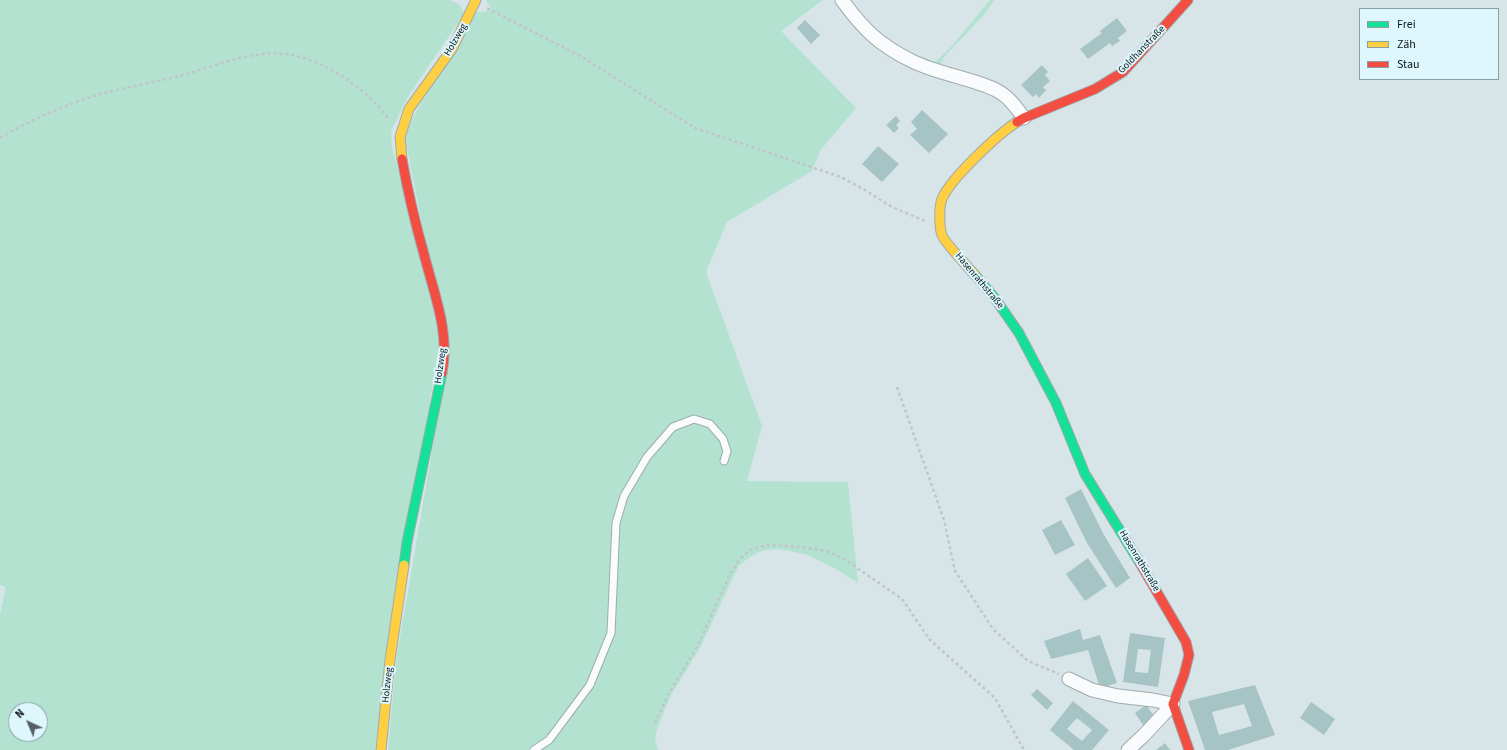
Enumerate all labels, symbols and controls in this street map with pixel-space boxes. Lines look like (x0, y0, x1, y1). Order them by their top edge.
legend (1359, 8, 1499, 80)
text: Frei (1397, 16, 1416, 33)
street label: Holzweg (442, 22, 470, 58)
street label: Goldhanstraße (1116, 24, 1168, 76)
text: Zäh (1397, 36, 1416, 53)
text: Stau (1397, 56, 1420, 73)
street label: Hasenrathstraße (952, 251, 1006, 311)
street label: Holzweg (433, 347, 449, 385)
street label: Hasenrathstraße (1116, 528, 1162, 594)
street label: Holzweg (380, 667, 396, 703)
north arrow (8, 702, 48, 742)
text: N (12, 706, 28, 722)

